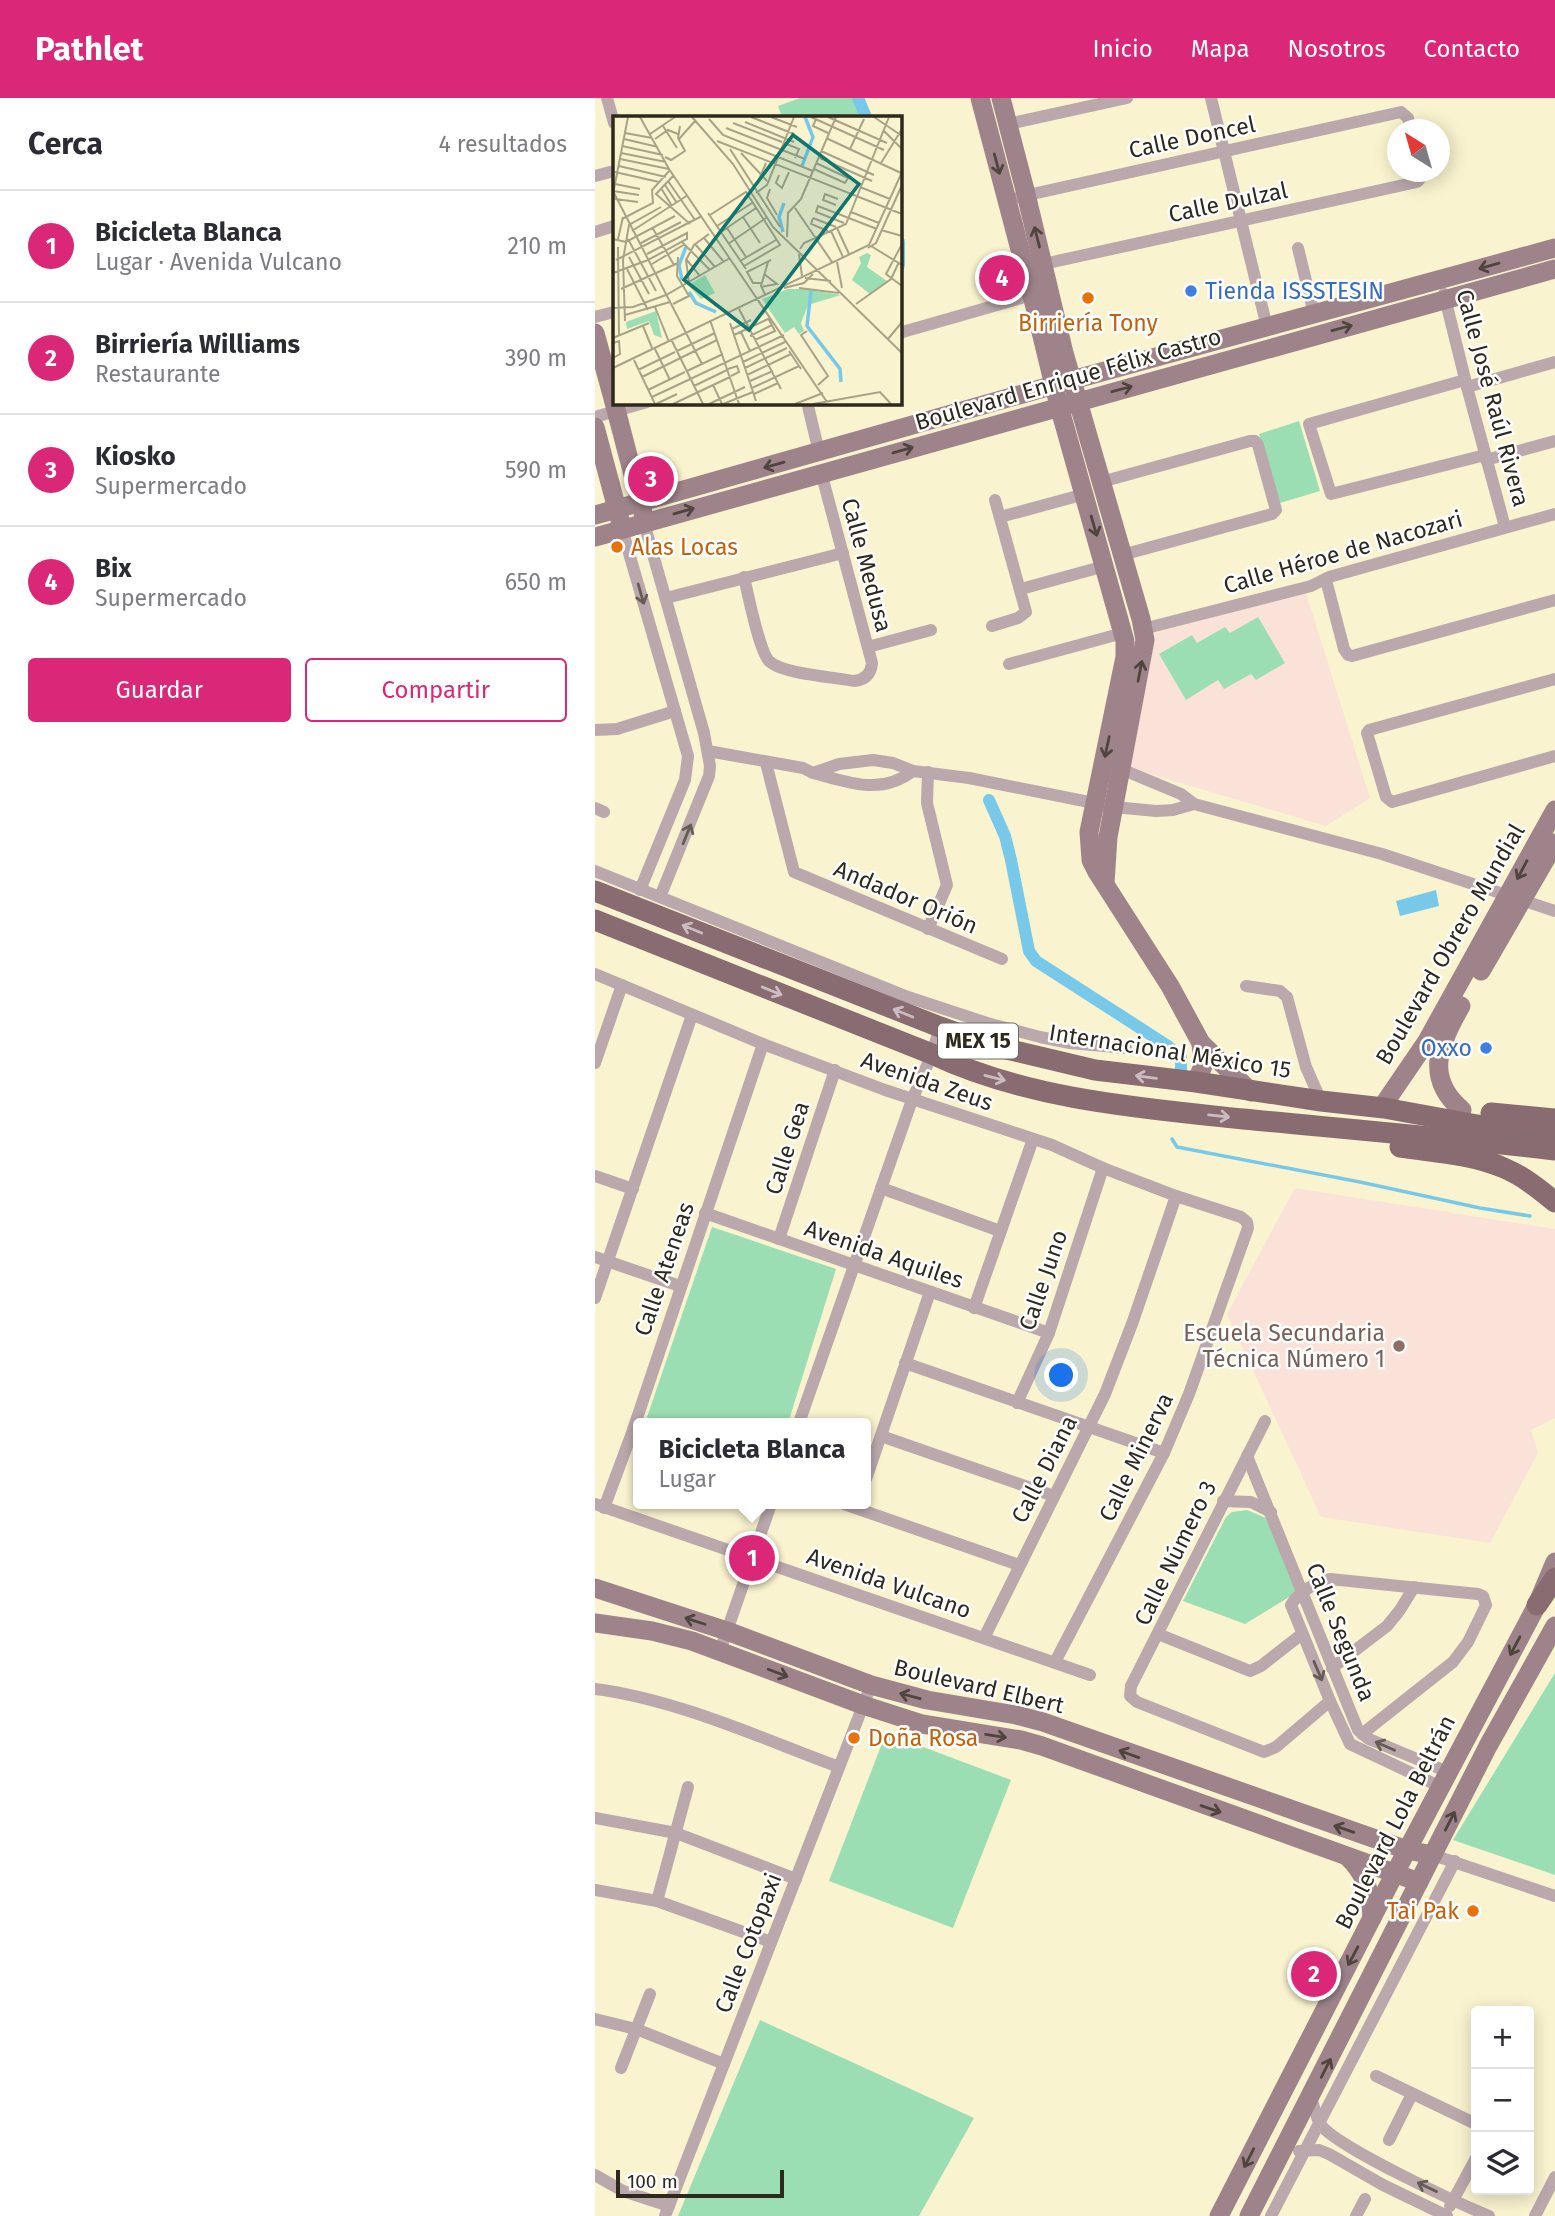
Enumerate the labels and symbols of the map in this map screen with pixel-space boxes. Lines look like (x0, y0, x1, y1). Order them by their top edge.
street label: Calle Doncel (1126, 110, 1258, 164)
inset map (613, 116, 901, 404)
north arrow (1387, 119, 1450, 182)
one-way arrow (992, 153, 1005, 175)
street label: Calle Dulzal (1166, 176, 1290, 228)
one-way arrow (1030, 226, 1043, 249)
pin: 4 (979, 252, 1025, 304)
one-way arrow (1479, 261, 1501, 274)
place label: Tienda ISSSTESIN (1205, 277, 1384, 305)
marker: Tienda ISSSTESIN (1183, 283, 1199, 299)
street label: Calle José Raúl Rivera (1451, 286, 1535, 510)
marker: Birriería Tony (1080, 290, 1096, 306)
place label: Birriería Tony (1018, 309, 1159, 337)
one-way arrow (1330, 321, 1353, 334)
street label: Boulevard Enrique Félix Castro (912, 322, 1224, 436)
one-way arrow (1111, 381, 1133, 394)
one-way arrow (892, 442, 914, 455)
pin: 3 (628, 453, 674, 505)
one-way arrow (764, 459, 786, 472)
street label: Calle Medusa (836, 495, 898, 635)
one-way arrow (673, 504, 695, 517)
street label: Calle Héroe de Nacozari (1220, 504, 1466, 600)
one-way arrow (1088, 515, 1101, 537)
place label: Alas Locas (631, 533, 738, 561)
marker: Alas Locas (609, 539, 625, 555)
one-way arrow (636, 583, 649, 605)
one-way arrow (1134, 660, 1148, 683)
one-way arrow (1100, 735, 1114, 758)
street label: Boulevard Obrero Mundial (1370, 818, 1531, 1069)
one-way arrow (681, 824, 694, 846)
street label: Andador Orión (830, 854, 982, 940)
one-way arrow (1515, 859, 1529, 879)
one-way arrow (681, 922, 703, 935)
one-way arrow (761, 985, 782, 998)
one-way arrow (893, 1005, 914, 1018)
street label: Internacional México 15 (1047, 1018, 1293, 1084)
road number: MEX 15 (938, 1024, 1018, 1058)
place label: Oxxo (1421, 1034, 1472, 1062)
marker: Oxxo (1478, 1040, 1494, 1056)
street label: Avenida Zeus (857, 1045, 997, 1117)
one-way arrow (1135, 1070, 1158, 1083)
one-way arrow (983, 1072, 1006, 1085)
street label: Calle Gea (759, 1098, 815, 1198)
one-way arrow (1207, 1110, 1230, 1123)
street label: Calle Ateneas (628, 1199, 700, 1339)
street label: Avenida Aquiles (801, 1214, 967, 1294)
street label: Calle Juno (1013, 1226, 1073, 1334)
place label: Escuela Secundaria Técnica Número 1 (1183, 1319, 1385, 1373)
marker: Escuela Secundaria Técnica Número 1 (1391, 1338, 1407, 1354)
your location (1044, 1358, 1078, 1392)
street label: Calle Minerva (1093, 1388, 1179, 1526)
street label: Calle Diana (1005, 1411, 1083, 1527)
street label: Calle Número 3 (1128, 1476, 1222, 1630)
pin: 1 (729, 1532, 775, 1584)
street label: Avenida Vulcano (803, 1542, 975, 1624)
street label: Calle Segunda (1301, 1559, 1381, 1705)
one-way arrow (685, 1614, 707, 1626)
one-way arrow (1508, 1635, 1521, 1656)
street label: Boulevard Elbert (891, 1653, 1067, 1719)
one-way arrow (1312, 1660, 1325, 1682)
one-way arrow (767, 1668, 789, 1680)
one-way arrow (899, 1689, 922, 1702)
street label: Boulevard Lola Beltrán (1329, 1710, 1461, 1934)
place label: Doña Rosa (868, 1724, 978, 1752)
marker: Doña Rosa (846, 1730, 862, 1746)
one-way arrow (984, 1730, 1007, 1743)
one-way arrow (1375, 1739, 1397, 1752)
one-way arrow (1119, 1746, 1141, 1759)
one-way arrow (1199, 1803, 1221, 1816)
one-way arrow (1443, 1811, 1457, 1832)
one-way arrow (1333, 1822, 1355, 1835)
street label: Calle Cotopaxi (708, 1869, 788, 2017)
place label: Tai Pak (1387, 1897, 1459, 1925)
marker: Tai Pak (1465, 1903, 1481, 1919)
one-way arrow (1346, 1945, 1359, 1966)
pin: 2 (1291, 1948, 1337, 2000)
one-way arrow (1319, 2058, 1333, 2079)
one-way arrow (1241, 2147, 1255, 2168)
scale bar (616, 2167, 784, 2199)
one-way arrow (1417, 2179, 1438, 2193)

